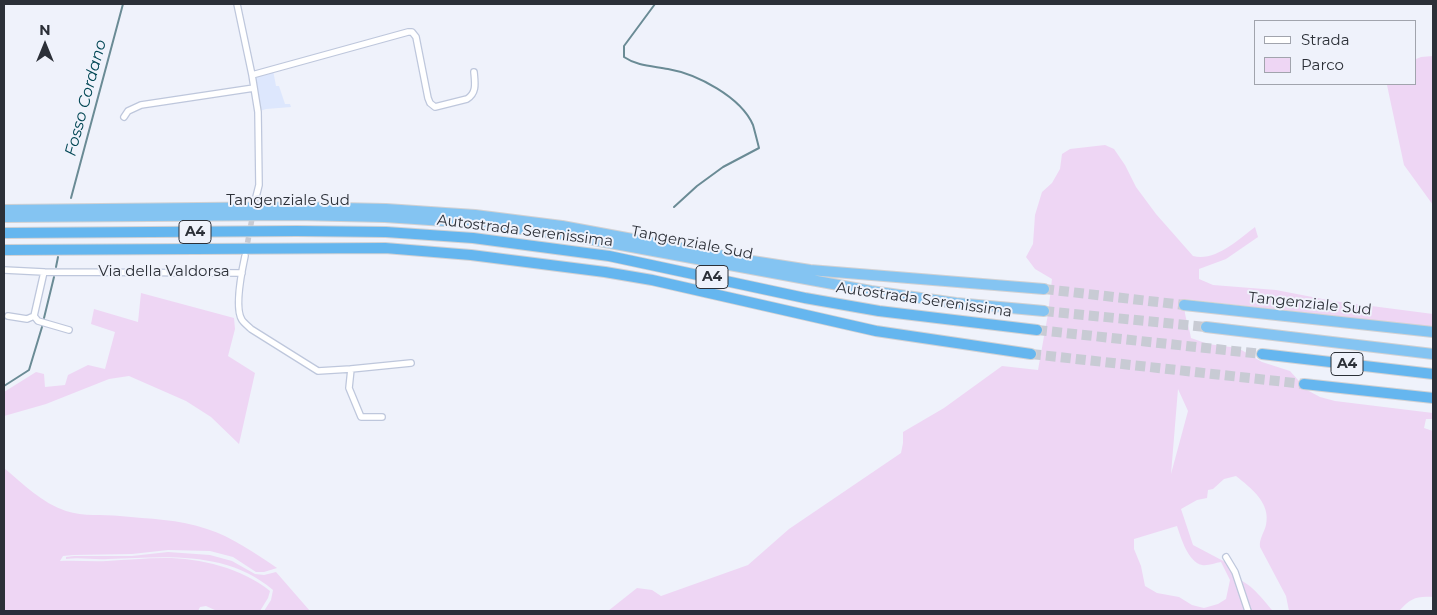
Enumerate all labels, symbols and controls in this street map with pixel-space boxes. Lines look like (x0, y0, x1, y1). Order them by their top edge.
north arrow (20, 20, 70, 70)
legend (1254, 20, 1417, 85)
text: N (39, 21, 51, 39)
text: Strada (1301, 30, 1350, 49)
water label: Fosso Cordano (61, 38, 111, 158)
text: Parco (1301, 55, 1344, 74)
street label: Tangenziale Sud (226, 192, 350, 210)
street label: Autostrada Serenissima (436, 211, 614, 251)
road number: A4 (179, 220, 211, 243)
street label: Tangenziale Sud (630, 222, 754, 264)
street label: Via della Valdorsa (98, 263, 230, 281)
road number: A4 (696, 266, 728, 288)
street label: Autostrada Serenissima (835, 279, 1013, 321)
street label: Tangenziale Sud (1248, 289, 1372, 319)
road number: A4 (1331, 352, 1363, 376)

